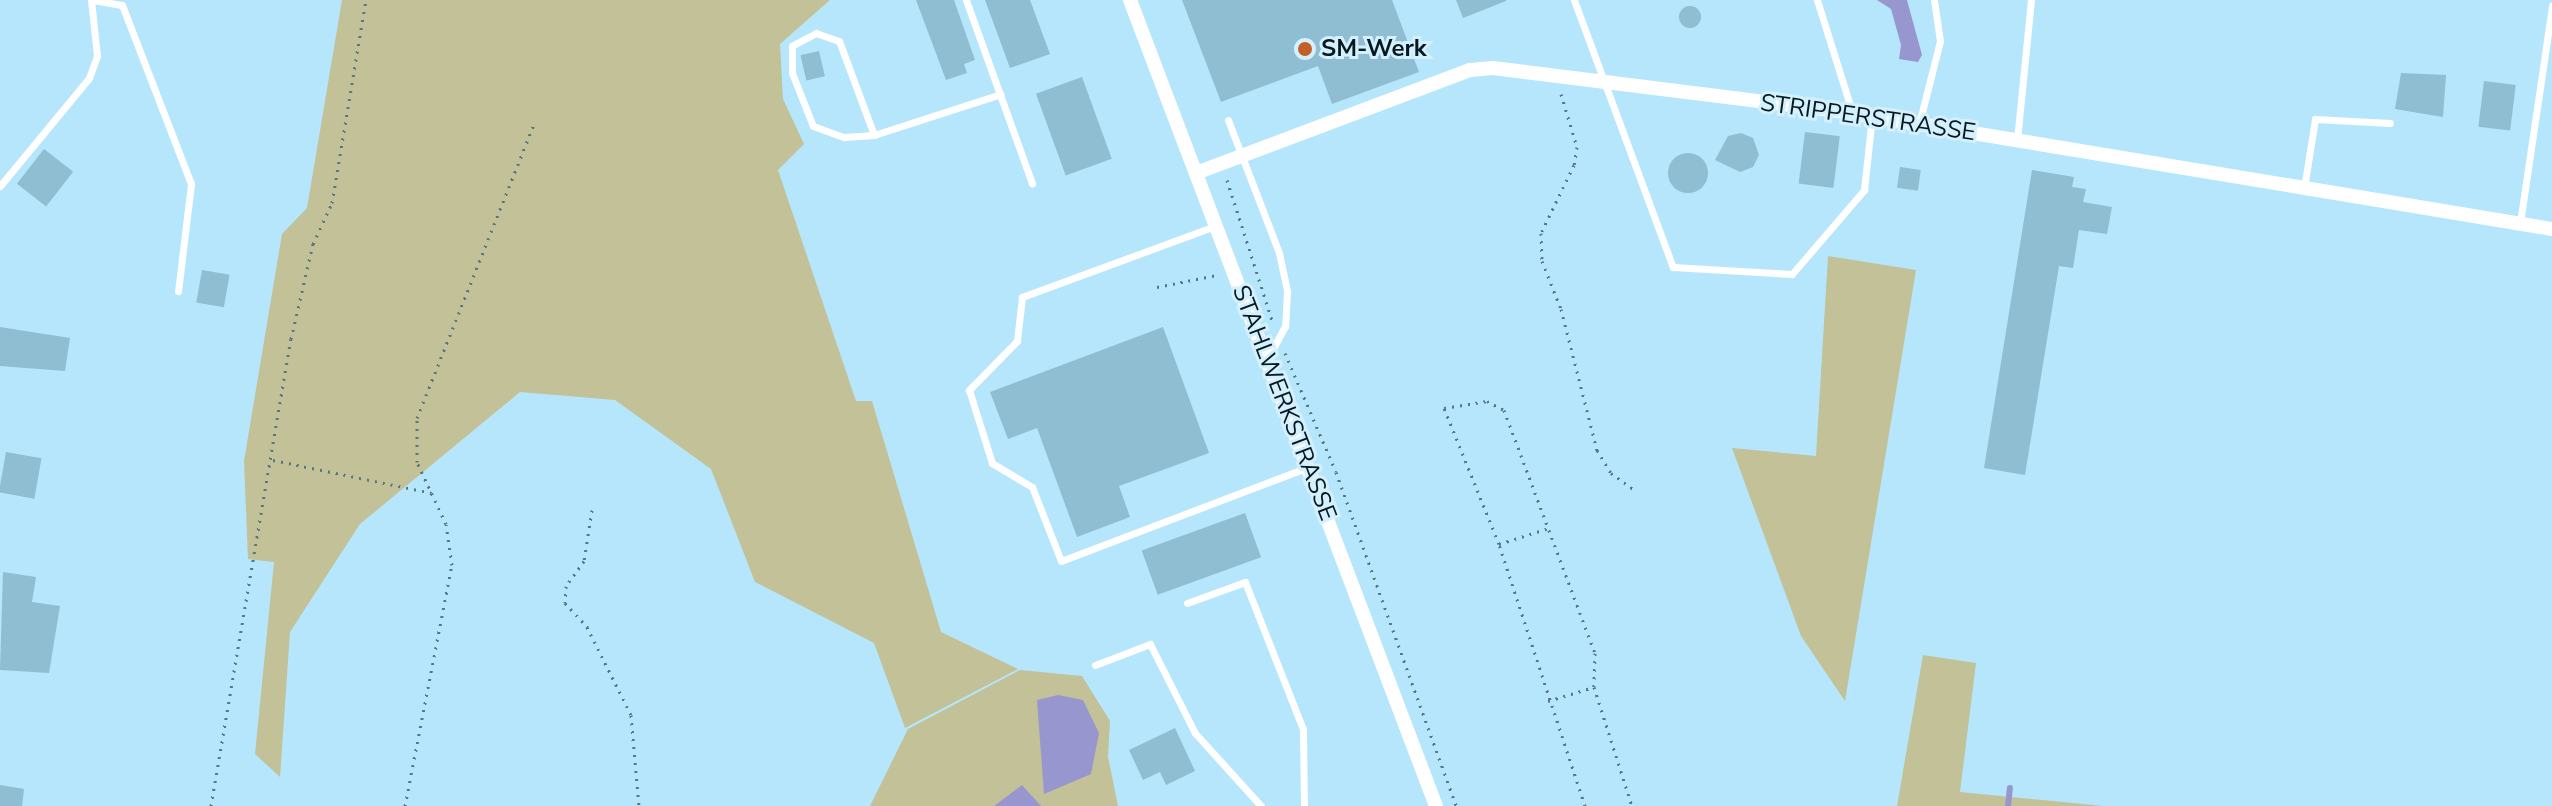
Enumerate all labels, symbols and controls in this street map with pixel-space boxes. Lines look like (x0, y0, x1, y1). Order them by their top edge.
place label: SM-Werk (1321, 35, 1427, 63)
marker: SM-Werk (1296, 40, 1314, 58)
street label: STRIPPERSTRASSE (1759, 89, 1977, 147)
street label: STAHLWERKSTRASSE (1226, 281, 1342, 525)

